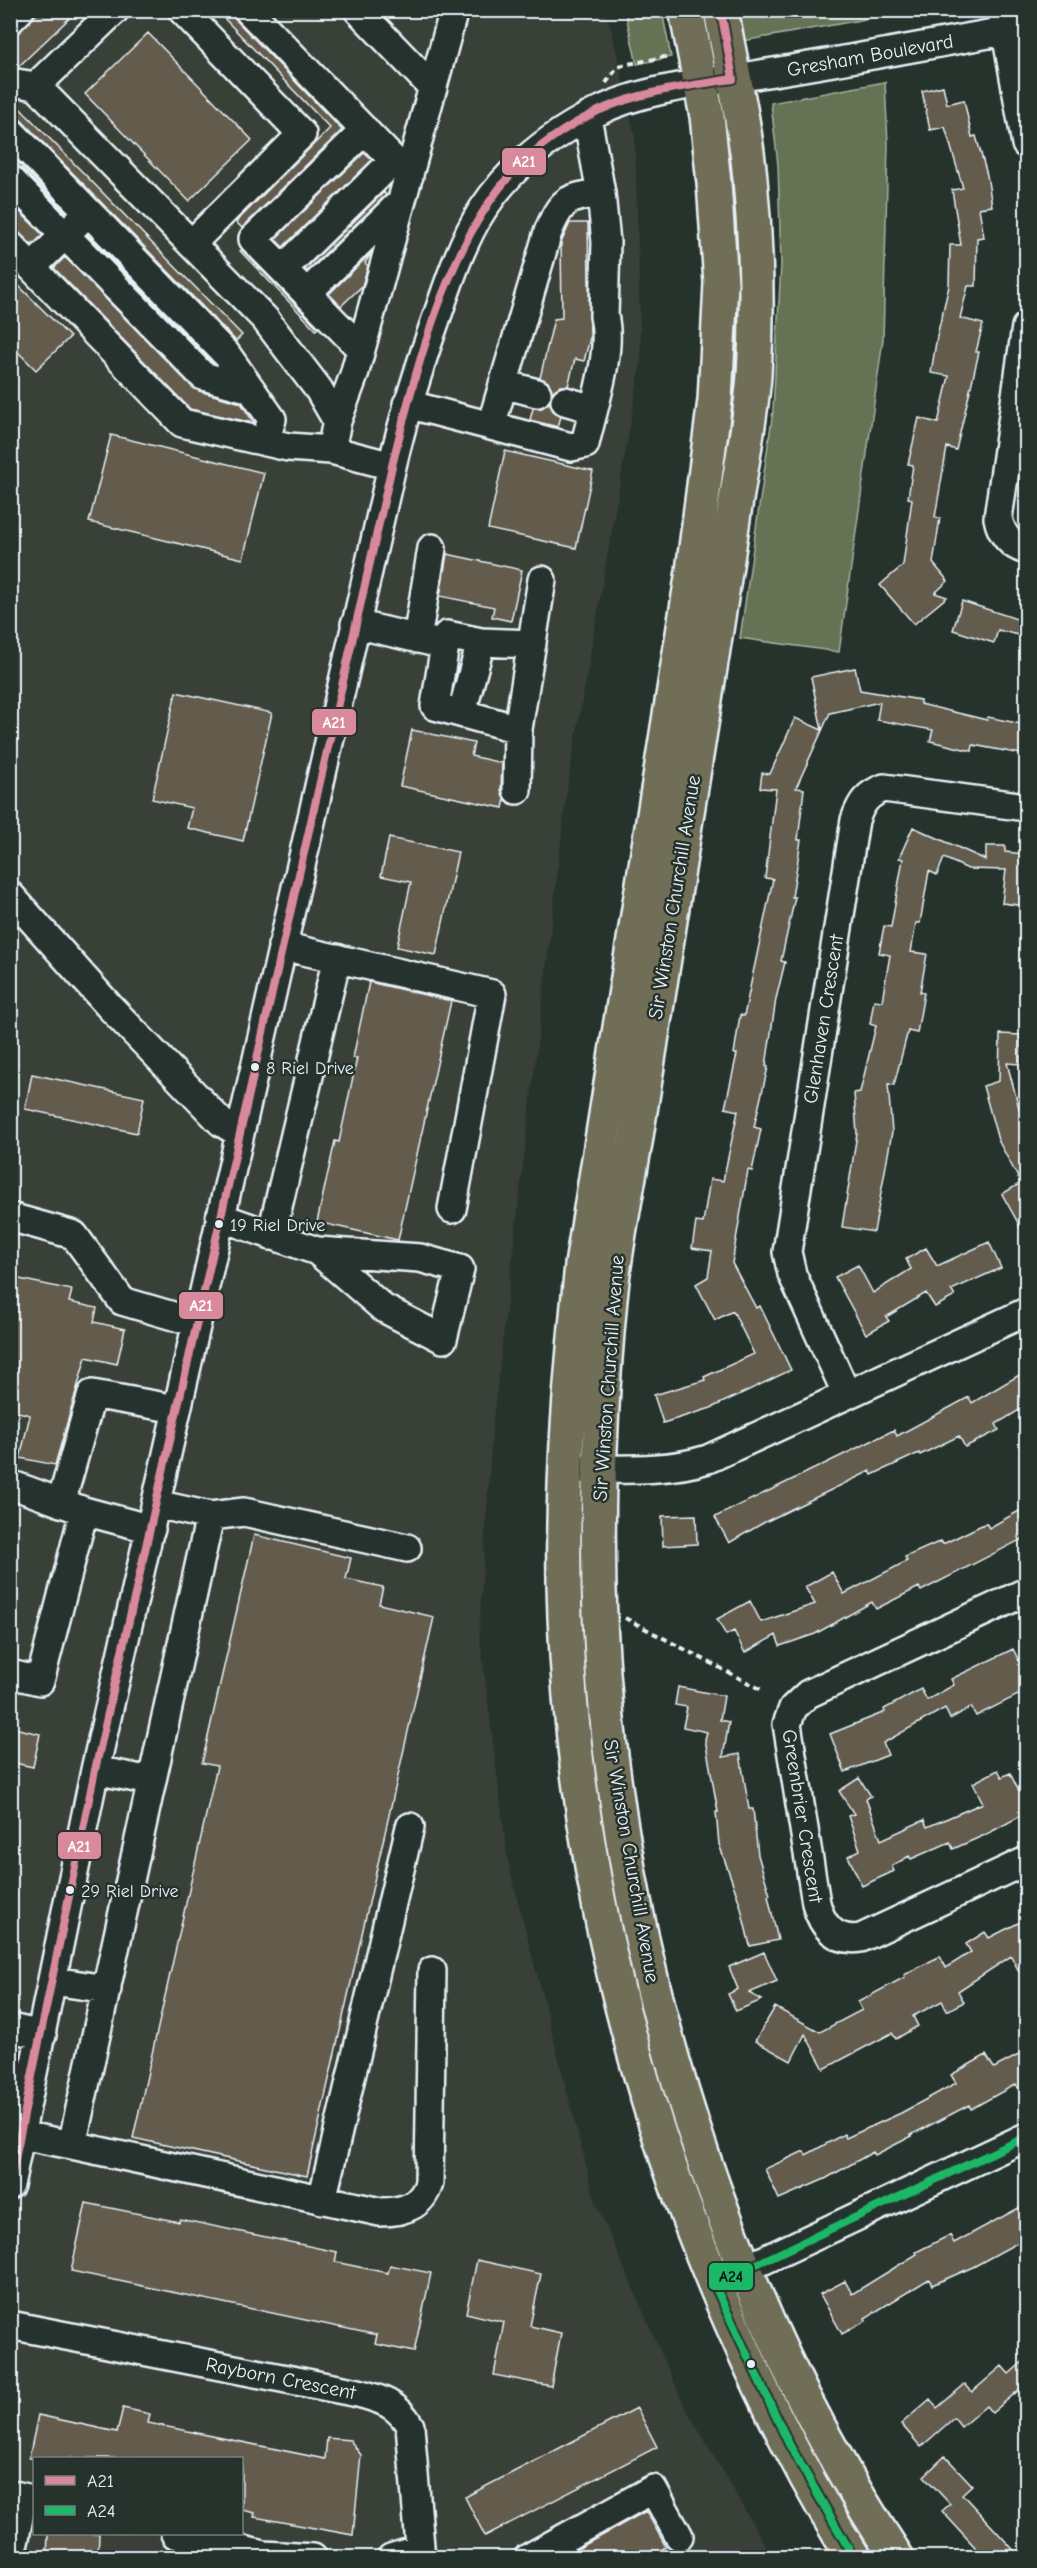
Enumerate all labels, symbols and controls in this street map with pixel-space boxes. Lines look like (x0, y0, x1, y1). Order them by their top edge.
street label: Gresham Boulevard (785, 30, 955, 81)
line badge: A21 (501, 147, 547, 176)
text: A21 (512, 153, 536, 171)
line badge: A21 (311, 708, 357, 736)
text: A21 (322, 714, 346, 732)
street label: Sir Winston Churchill Avenue (644, 773, 705, 1021)
street label: Glenhaven Crescent (799, 932, 848, 1105)
place label: 8 Riel Drive (266, 1058, 354, 1079)
marker: 8 Riel Drive (249, 1061, 261, 1073)
place label: 19 Riel Drive (230, 1215, 325, 1236)
marker: 19 Riel Drive (213, 1218, 225, 1230)
street label: Sir Winston Churchill Avenue (588, 1254, 629, 1502)
line badge: A21 (178, 1291, 224, 1320)
text: A21 (189, 1297, 213, 1315)
street label: Greenbrier Crescent (777, 1728, 828, 1906)
street label: Sir Winston Churchill Avenue (599, 1738, 664, 1985)
line badge: A21 (57, 1831, 102, 1860)
text: A21 (67, 1838, 91, 1856)
place label: 29 Riel Drive (81, 1881, 179, 1902)
marker: 29 Riel Drive (64, 1884, 76, 1896)
line badge: A24 (708, 2262, 754, 2291)
text: A24 (719, 2268, 743, 2286)
street label: Rayborn Crescent (204, 2353, 359, 2405)
unlabelled marker (745, 2358, 757, 2370)
legend (33, 2457, 243, 2535)
text: A21 (87, 2471, 114, 2492)
text: A24 (87, 2501, 116, 2522)

